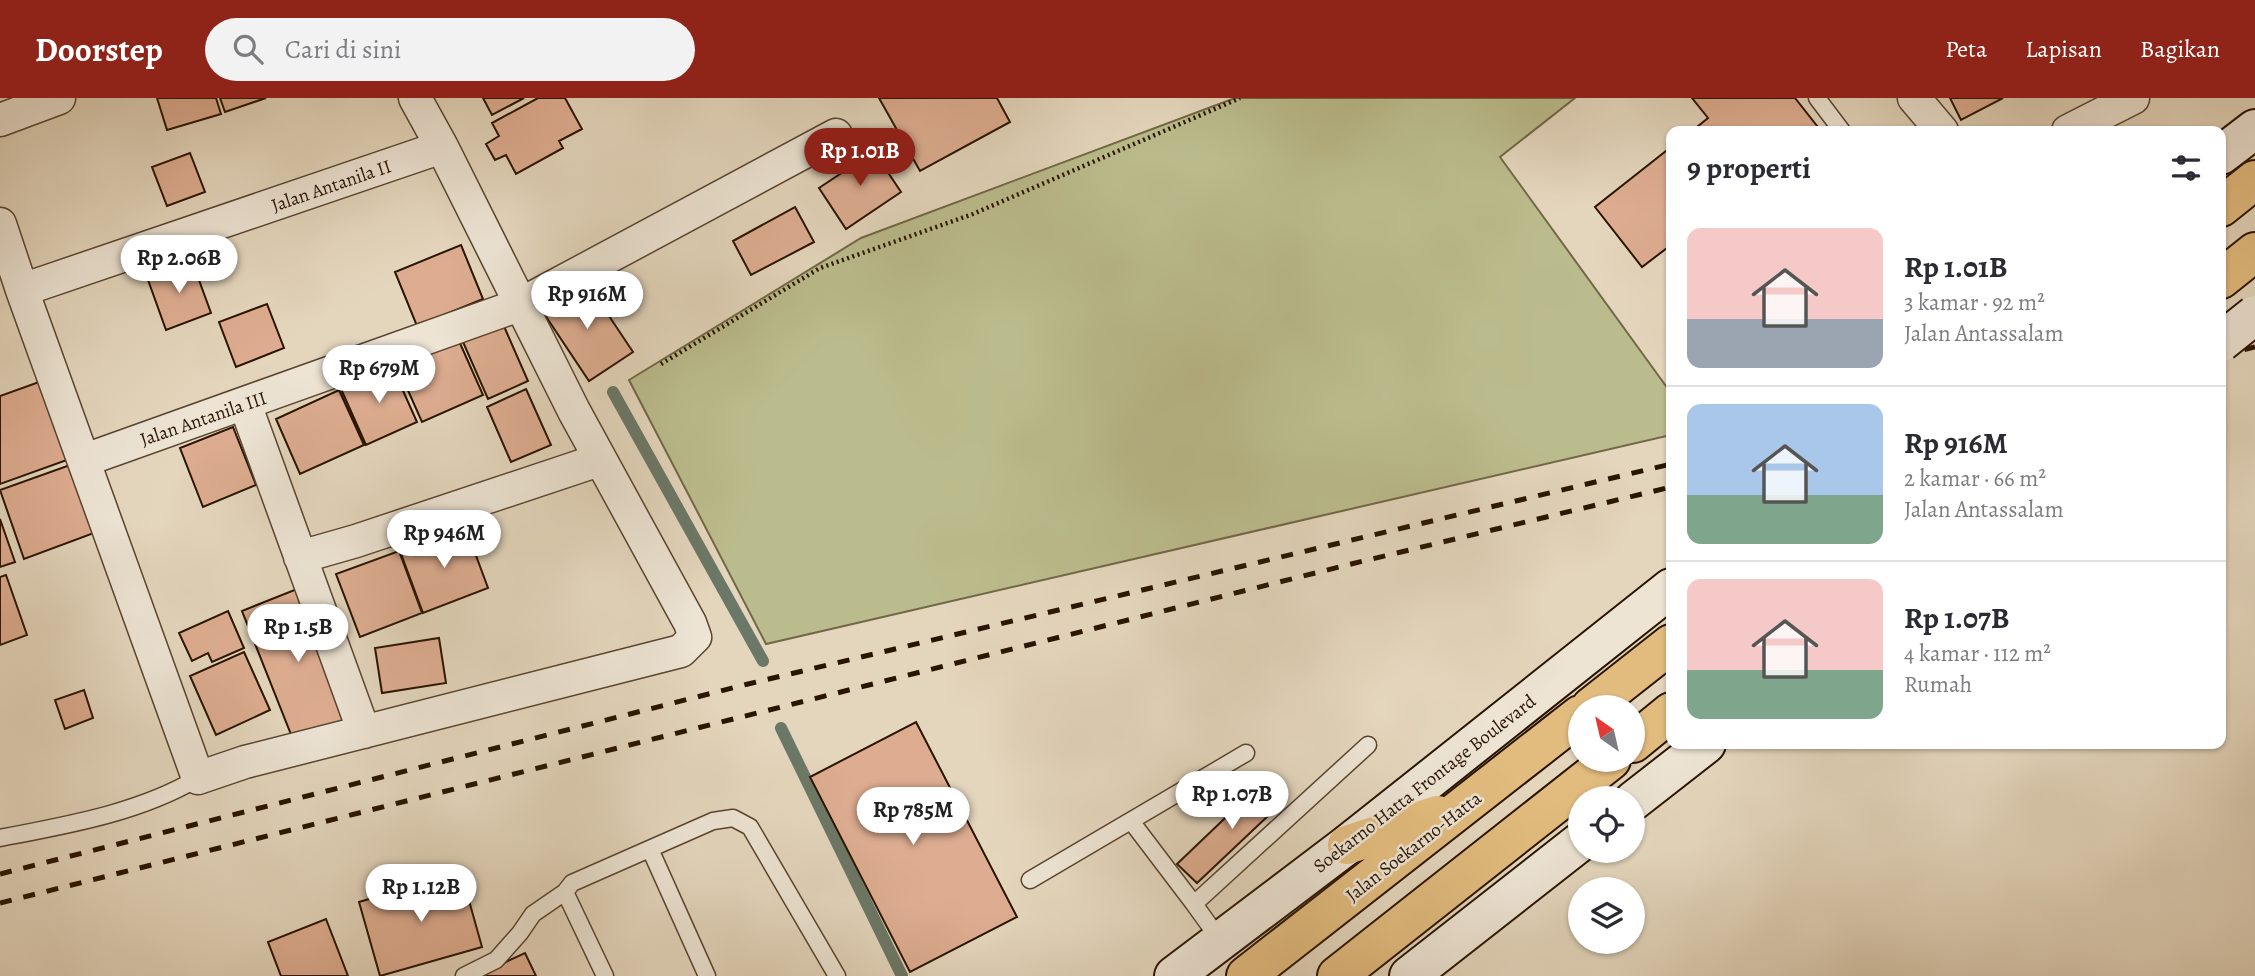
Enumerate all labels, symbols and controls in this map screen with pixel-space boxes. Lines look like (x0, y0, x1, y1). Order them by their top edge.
search box (205, 18, 695, 81)
text: Doorstep (35, 27, 163, 72)
icon: search (229, 30, 267, 68)
text: Cari di sini (285, 32, 401, 67)
text: Peta (1945, 33, 1987, 65)
text: Lapisan (2025, 33, 2102, 65)
text: Bagikan (2140, 33, 2220, 65)
pin: Rp 1.01B (788, 129, 932, 188)
text: Rp 1.01B (820, 135, 900, 166)
text: 9 properti (1687, 148, 1811, 188)
icon: filters (2167, 149, 2205, 187)
street label: Jalan Antanila II (268, 153, 395, 219)
pin: Rp 2.06B (107, 236, 251, 295)
text: Rp 2.06B (137, 242, 221, 273)
text: Rp 1.01B (1904, 247, 2008, 287)
icon: home (1743, 256, 1827, 340)
pin: Rp 916M (522, 272, 652, 331)
text: Rp 916M (547, 278, 627, 309)
text: 3 kamar · 92 m² (1904, 287, 2045, 318)
text: Jalan Antassalam (1904, 318, 2064, 349)
pin: Rp 679M (314, 345, 444, 405)
text: Rp 679M (338, 352, 420, 383)
street label: Jalan Antanila III (137, 385, 270, 453)
text: Rp 916M (1904, 423, 2008, 463)
icon: home (1743, 432, 1827, 516)
text: 2 kamar · 66 m² (1904, 463, 2046, 494)
text: Jalan Antassalam (1904, 494, 2064, 525)
pin: Rp 946M (379, 510, 509, 570)
text: Rp 946M (403, 517, 485, 548)
text: Rp 1.07B (1904, 598, 2010, 638)
pin: Rp 1.5B (233, 604, 363, 664)
icon: home (1743, 607, 1827, 691)
text: Rp 1.5B (263, 611, 333, 642)
text: 4 kamar · 112 m² (1904, 638, 2051, 669)
text: Rumah (1904, 669, 1972, 700)
street label: Soekarno Hatta Frontage Boulevard (1308, 688, 1542, 879)
north arrow (1568, 695, 1645, 772)
map controls (1568, 695, 1645, 954)
pin: Rp 1.07B (1160, 772, 1304, 831)
text: Rp 1.07B (1191, 778, 1273, 809)
street label: Jalan Soekarno-Hatta (1340, 785, 1487, 908)
button: locate (1568, 786, 1645, 863)
pin: Rp 785M (848, 788, 978, 847)
text: Rp 785M (873, 794, 953, 825)
pin: Rp 1.12B (349, 864, 493, 924)
text: Rp 1.12B (382, 871, 460, 902)
button: layers (1568, 877, 1645, 954)

